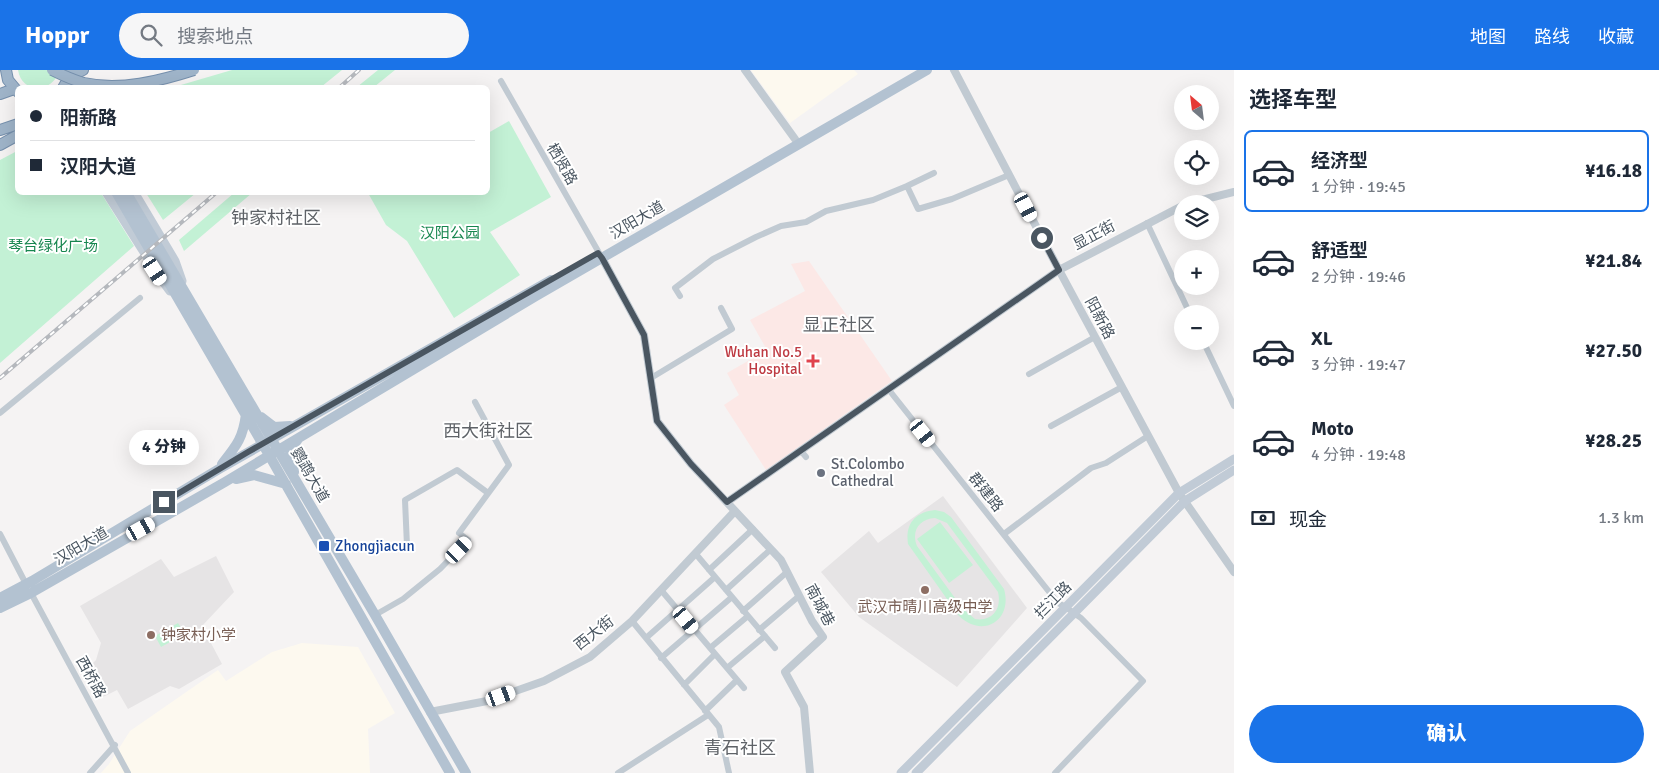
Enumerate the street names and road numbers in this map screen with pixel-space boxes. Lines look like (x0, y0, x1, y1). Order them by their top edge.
street label: 栖贤路 (543, 140, 581, 188)
street label: 汉阳大道 (607, 197, 667, 243)
street label: 显正街 (1070, 216, 1118, 254)
street label: 阳新路 (1081, 294, 1119, 342)
street label: 鹦鹉大道 (287, 445, 333, 505)
street label: 群建路 (965, 469, 1007, 515)
street label: 汉阳大道 (51, 523, 111, 569)
street label: 拦江路 (1031, 578, 1075, 622)
street label: 南城巷 (801, 581, 839, 629)
street label: 西大街 (571, 612, 617, 654)
street label: 西桥路 (72, 653, 110, 701)

